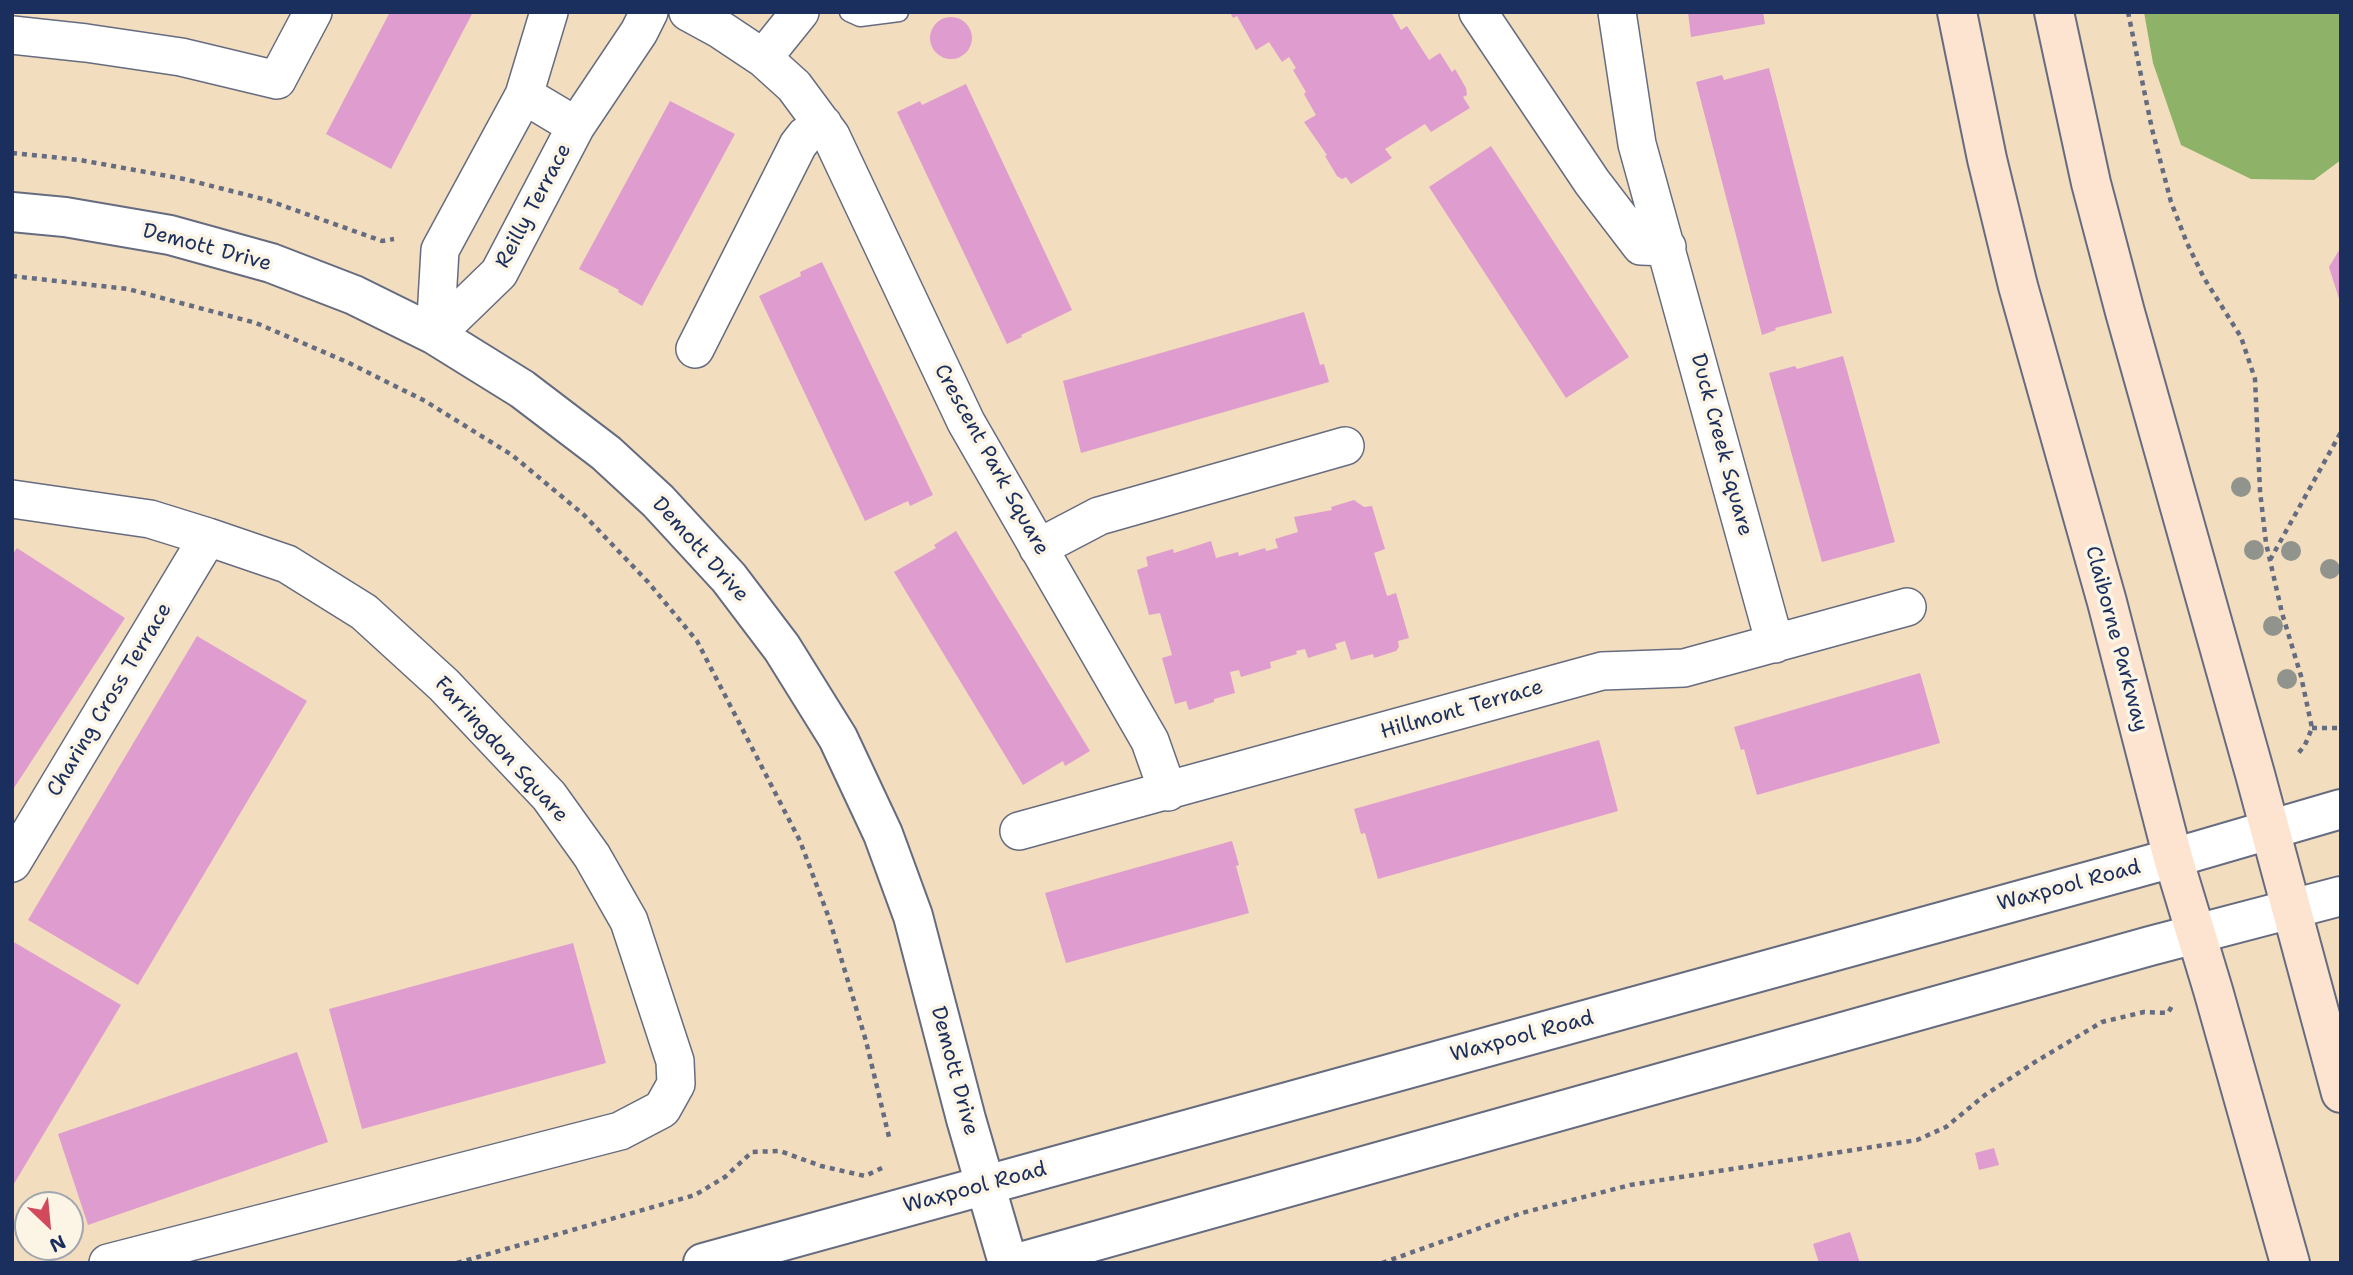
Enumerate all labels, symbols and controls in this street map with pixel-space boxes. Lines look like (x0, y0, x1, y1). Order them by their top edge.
street label: Reilly Terrace (491, 139, 577, 273)
street label: Demott Drive (140, 219, 274, 277)
street label: Duck Creek Square (1685, 351, 1757, 539)
street label: Crescent Park Square (928, 360, 1054, 560)
street label: Demott Drive (646, 492, 754, 608)
street label: Claiborne Parkway (2079, 543, 2153, 735)
street label: Charing Cross Terrace (42, 599, 178, 801)
street label: Farringdon Square (429, 672, 573, 828)
street label: Hillmont Terrace (1378, 675, 1546, 745)
street label: Waxpool Road (1995, 855, 2143, 917)
street label: Demott Drive (925, 1004, 983, 1138)
street label: Waxpool Road (1448, 1006, 1596, 1068)
street label: Waxpool Road (901, 1157, 1049, 1219)
north arrow (14, 1191, 84, 1261)
text: N (45, 1229, 70, 1258)

